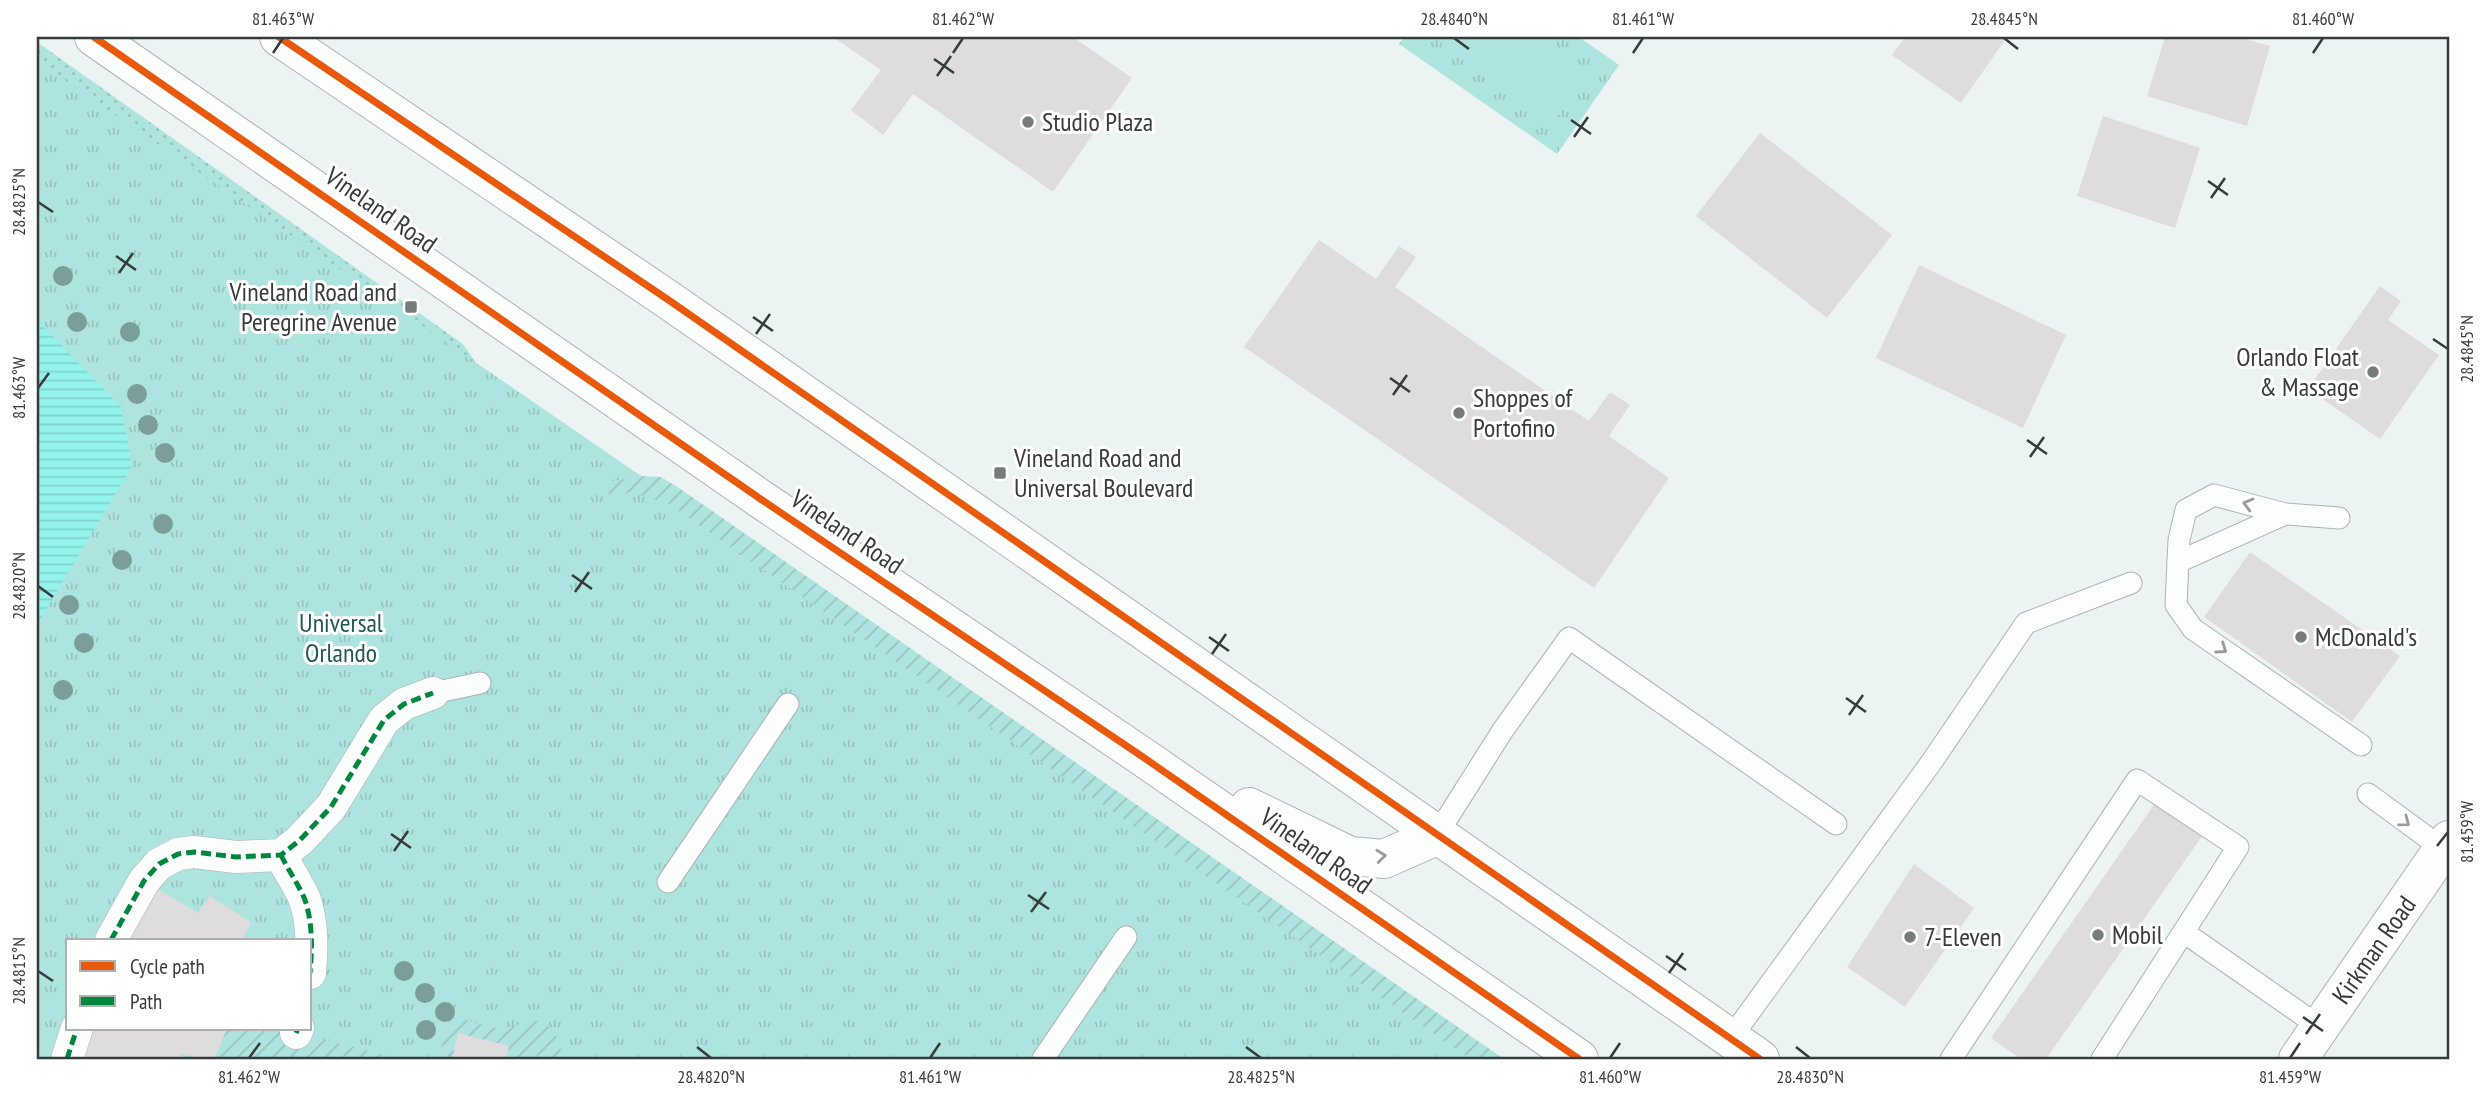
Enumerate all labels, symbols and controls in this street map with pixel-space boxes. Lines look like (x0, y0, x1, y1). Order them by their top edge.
text: 81.463°W (252, 7, 314, 30)
text: 81.462°W (932, 7, 994, 30)
text: 28.4840°N (1420, 7, 1488, 30)
text: 81.461°W (1612, 7, 1674, 30)
text: 28.4845°N (1970, 7, 2038, 30)
text: 81.460°W (2292, 7, 2354, 30)
place label: Studio Plaza (1042, 105, 1153, 138)
marker: Studio Plaza (1020, 114, 1036, 130)
street label: Vineland Road (318, 159, 444, 260)
text: 28.4825°N (7, 168, 30, 236)
place label: Vineland Road and Peregrine Avenue (229, 275, 397, 338)
marker: Vineland Road and Peregrine Avenue (403, 299, 419, 315)
text: 28.4845°N (2455, 315, 2478, 383)
place label: Orlando Float & Massage (2236, 340, 2359, 403)
text: 81.463°W (7, 357, 30, 419)
marker: Orlando Float & Massage (2365, 364, 2381, 380)
place label: Shoppes of Portofino (1473, 381, 1573, 444)
marker: Shoppes of Portofino (1451, 405, 1467, 421)
place label: Vineland Road and Universal Boulevard (1013, 441, 1193, 504)
marker: Vineland Road and Universal Boulevard (992, 465, 1008, 481)
street label: Vineland Road (784, 481, 910, 581)
one-way arrow (2242, 498, 2254, 512)
text: 28.4820°N (7, 552, 30, 620)
park label: Universal Orlando (299, 606, 383, 669)
place label: McDonald's (2315, 620, 2417, 653)
marker: McDonald's (2293, 629, 2309, 645)
one-way arrow (2214, 641, 2227, 653)
street label: Vineland Road (1253, 800, 1379, 901)
text: 81.459°W (2455, 801, 2478, 863)
one-way arrow (2398, 813, 2410, 826)
one-way arrow (1375, 849, 1387, 864)
street label: Kirkman Road (2324, 889, 2423, 1010)
place label: Mobil (2112, 918, 2163, 951)
place label: 7-Eleven (1924, 920, 2002, 953)
marker: Mobil (2090, 927, 2106, 943)
marker: 7-Eleven (1902, 929, 1918, 945)
text: 28.4815°N (7, 937, 30, 1005)
legend (66, 939, 312, 1030)
text: Cycle path (130, 953, 205, 980)
text: Path (130, 988, 162, 1015)
text: 81.462°W (218, 1065, 280, 1088)
text: 28.4820°N (677, 1065, 745, 1088)
text: 81.461°W (899, 1065, 961, 1088)
text: 28.4825°N (1227, 1065, 1295, 1088)
text: 81.460°W (1579, 1065, 1641, 1088)
text: 28.4830°N (1776, 1065, 1844, 1088)
text: 81.459°W (2259, 1065, 2321, 1088)

